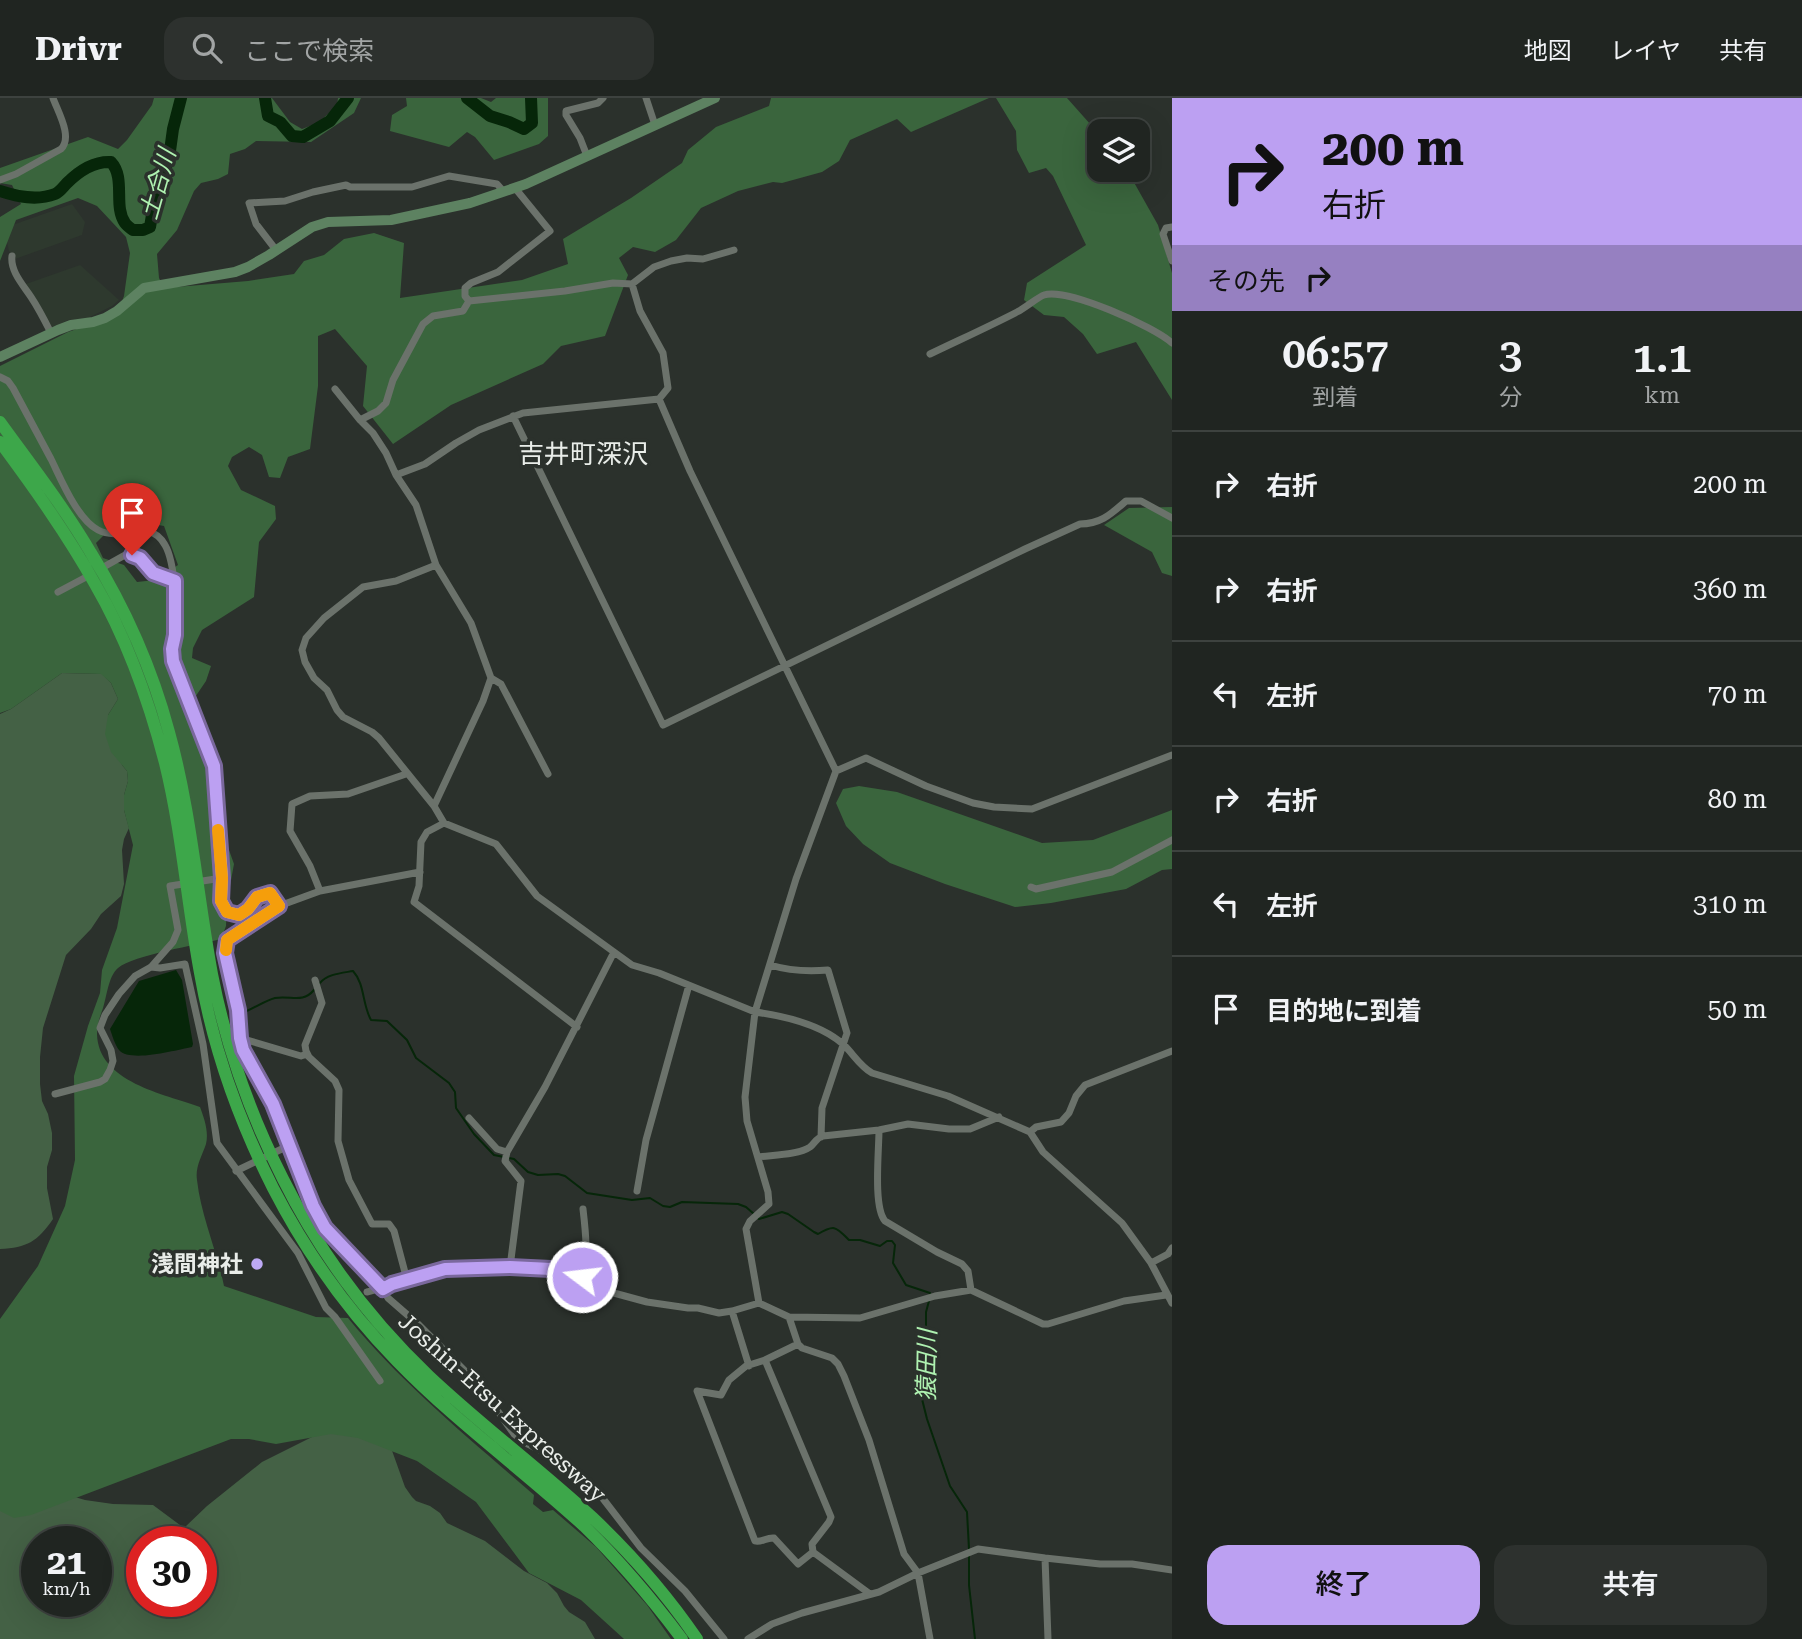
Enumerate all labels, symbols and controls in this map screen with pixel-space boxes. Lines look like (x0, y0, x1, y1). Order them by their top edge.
search box (164, 17, 654, 80)
text: Drivr (35, 29, 122, 68)
icon: search (188, 29, 226, 67)
text: ここで検索 (244, 36, 374, 66)
text: 地図 (1524, 37, 1572, 65)
text: レイヤ (1610, 37, 1681, 65)
text: 共有 (1719, 37, 1767, 65)
map controls (1087, 119, 1150, 182)
button: layers (1087, 119, 1150, 182)
text: 200 m (1322, 120, 1464, 177)
icon: right (1207, 126, 1298, 217)
water label: 土合川 (135, 143, 182, 222)
text: 右折 (1322, 186, 1386, 224)
icon: right (1299, 259, 1337, 297)
text: その先 (1207, 266, 1285, 296)
text: 06:57 (1282, 329, 1389, 378)
text: 3 (1499, 329, 1522, 378)
text: 1.1 (1632, 333, 1692, 382)
text: km (1644, 382, 1680, 409)
text: 到着 (1312, 384, 1358, 411)
text: 分 (1499, 384, 1522, 411)
district label: 吉井町深沢 (518, 439, 648, 469)
icon: right (1207, 465, 1245, 503)
text: 200 m (1693, 469, 1767, 499)
text: 右折 (1266, 471, 1318, 501)
pin (102, 483, 162, 555)
icon: arrive (113, 494, 151, 532)
icon: right (1207, 570, 1245, 608)
text: 360 m (1693, 574, 1767, 604)
text: 右折 (1266, 576, 1318, 606)
icon: left (1207, 675, 1245, 713)
text: 70 m (1708, 679, 1767, 709)
text: 左折 (1266, 681, 1318, 711)
icon: right (1207, 780, 1245, 818)
text: 80 m (1708, 784, 1767, 814)
text: 右折 (1266, 786, 1318, 816)
icon: left (1207, 885, 1245, 923)
text: 310 m (1693, 889, 1767, 919)
text: 左折 (1266, 891, 1318, 921)
icon: arrive (1207, 990, 1245, 1028)
text: 50 m (1708, 994, 1767, 1024)
text: 目的地に到着 (1266, 996, 1422, 1026)
position arrow (545, 1240, 619, 1314)
place label: 浅間神社 (151, 1251, 243, 1278)
marker: 浅間神社 (249, 1256, 265, 1272)
street label: Joshin-Etsu Expressway (393, 1308, 612, 1509)
water label: 猿田川 (912, 1326, 942, 1401)
speed limit sign: 30 (126, 1526, 217, 1617)
text: 21 (47, 1542, 86, 1583)
button: 終了 (1207, 1545, 1480, 1625)
button: 共有 (1494, 1545, 1767, 1625)
text: km/h (42, 1578, 91, 1599)

